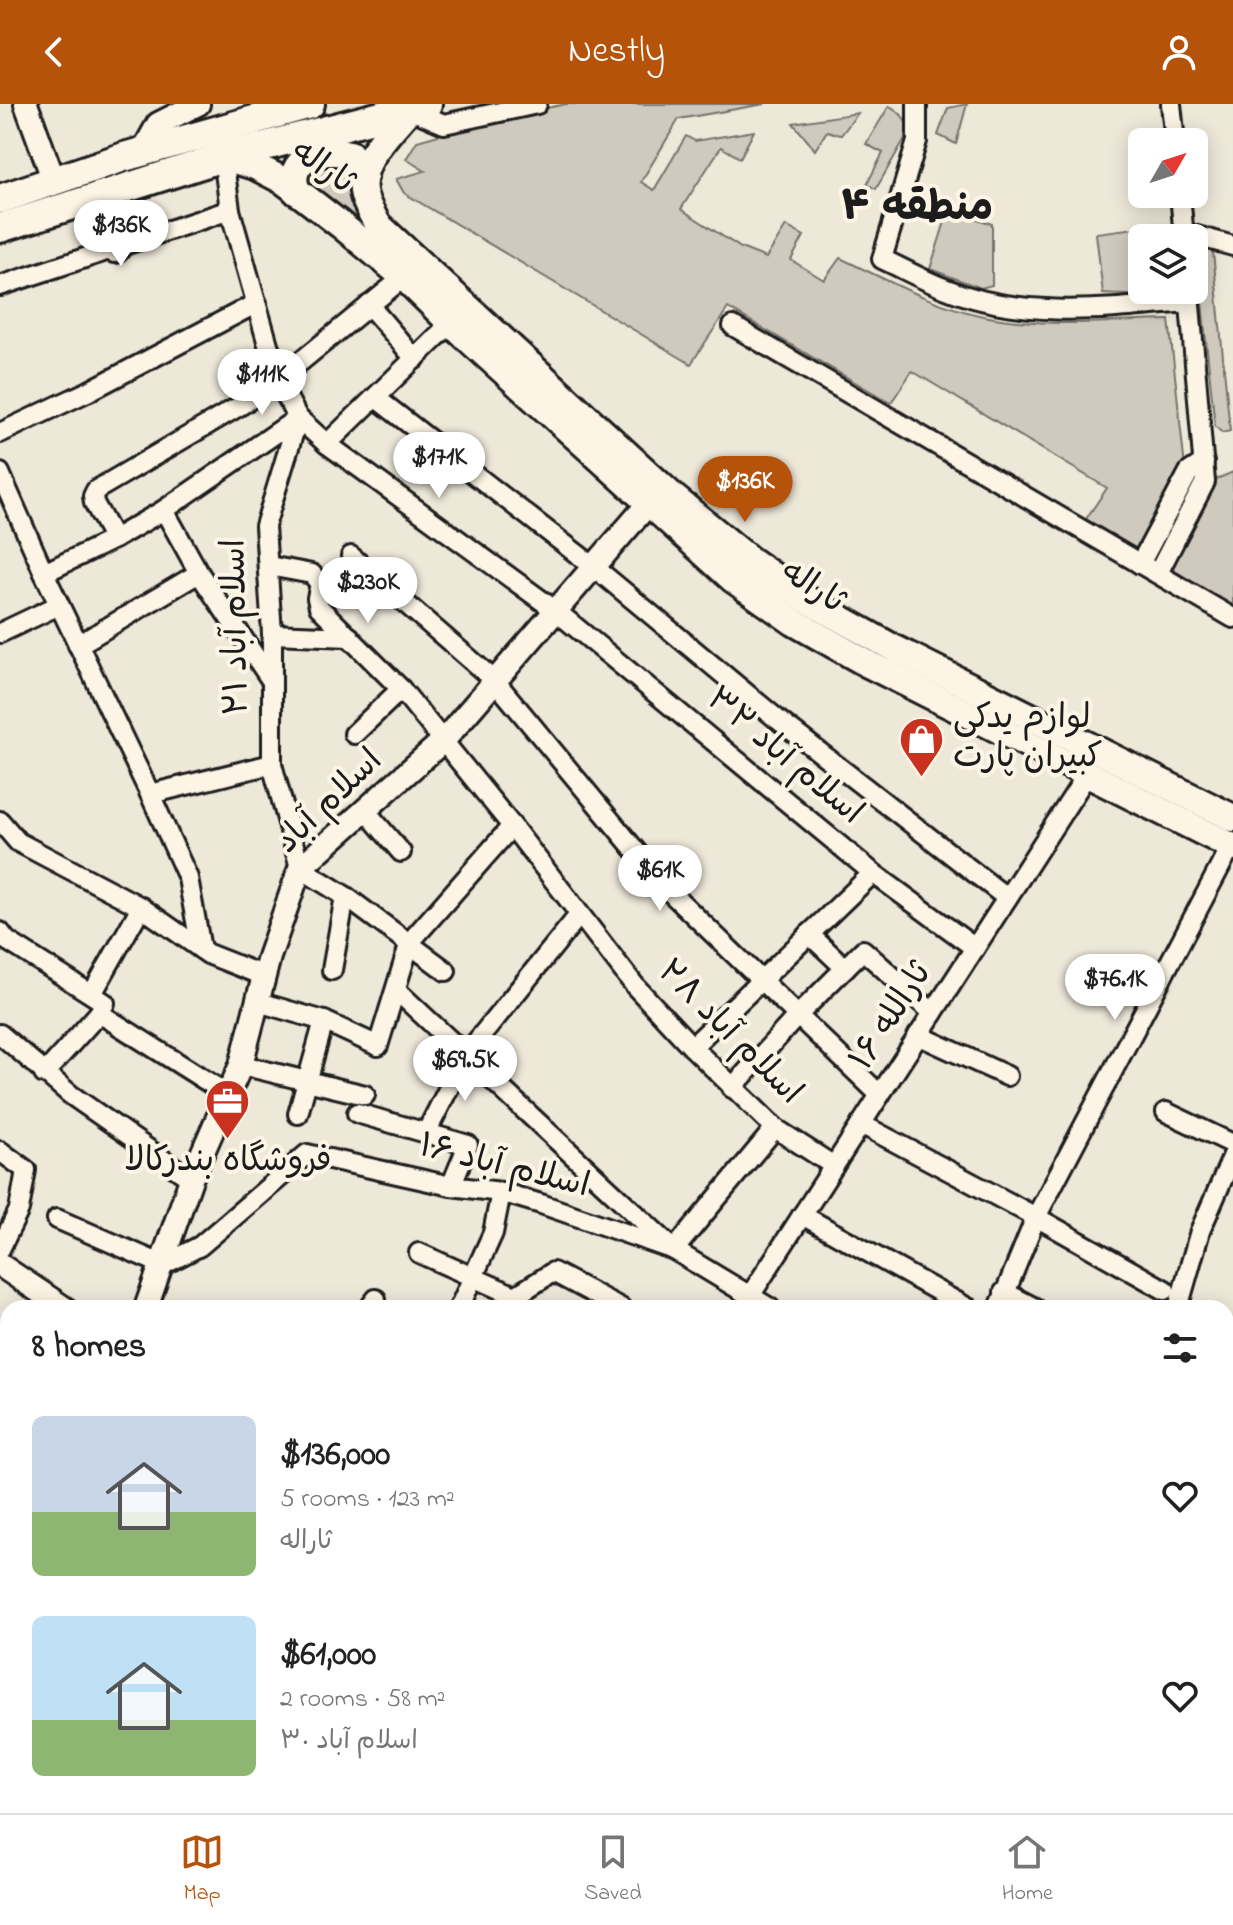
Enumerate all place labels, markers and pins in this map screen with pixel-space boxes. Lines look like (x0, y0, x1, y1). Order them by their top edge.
pin: $136K (65, 200, 177, 268)
pin: $111K (206, 349, 318, 417)
pin: $171K (383, 432, 495, 500)
pin: $136K (689, 456, 801, 524)
pin: $230K (312, 557, 424, 625)
place label: لوازم یدکی کبیران پارت (953, 694, 1103, 783)
shop icon: لوازم یدکی کبیران پارت (898, 715, 946, 778)
pin: $61K (613, 845, 707, 913)
pin: $76.1K (1050, 954, 1180, 1022)
pin: $69.5K (400, 1035, 530, 1103)
office icon: فروشگاه بندرکالا (204, 1078, 252, 1141)
place label: فروشگاه بندرکالا (124, 1137, 332, 1187)

